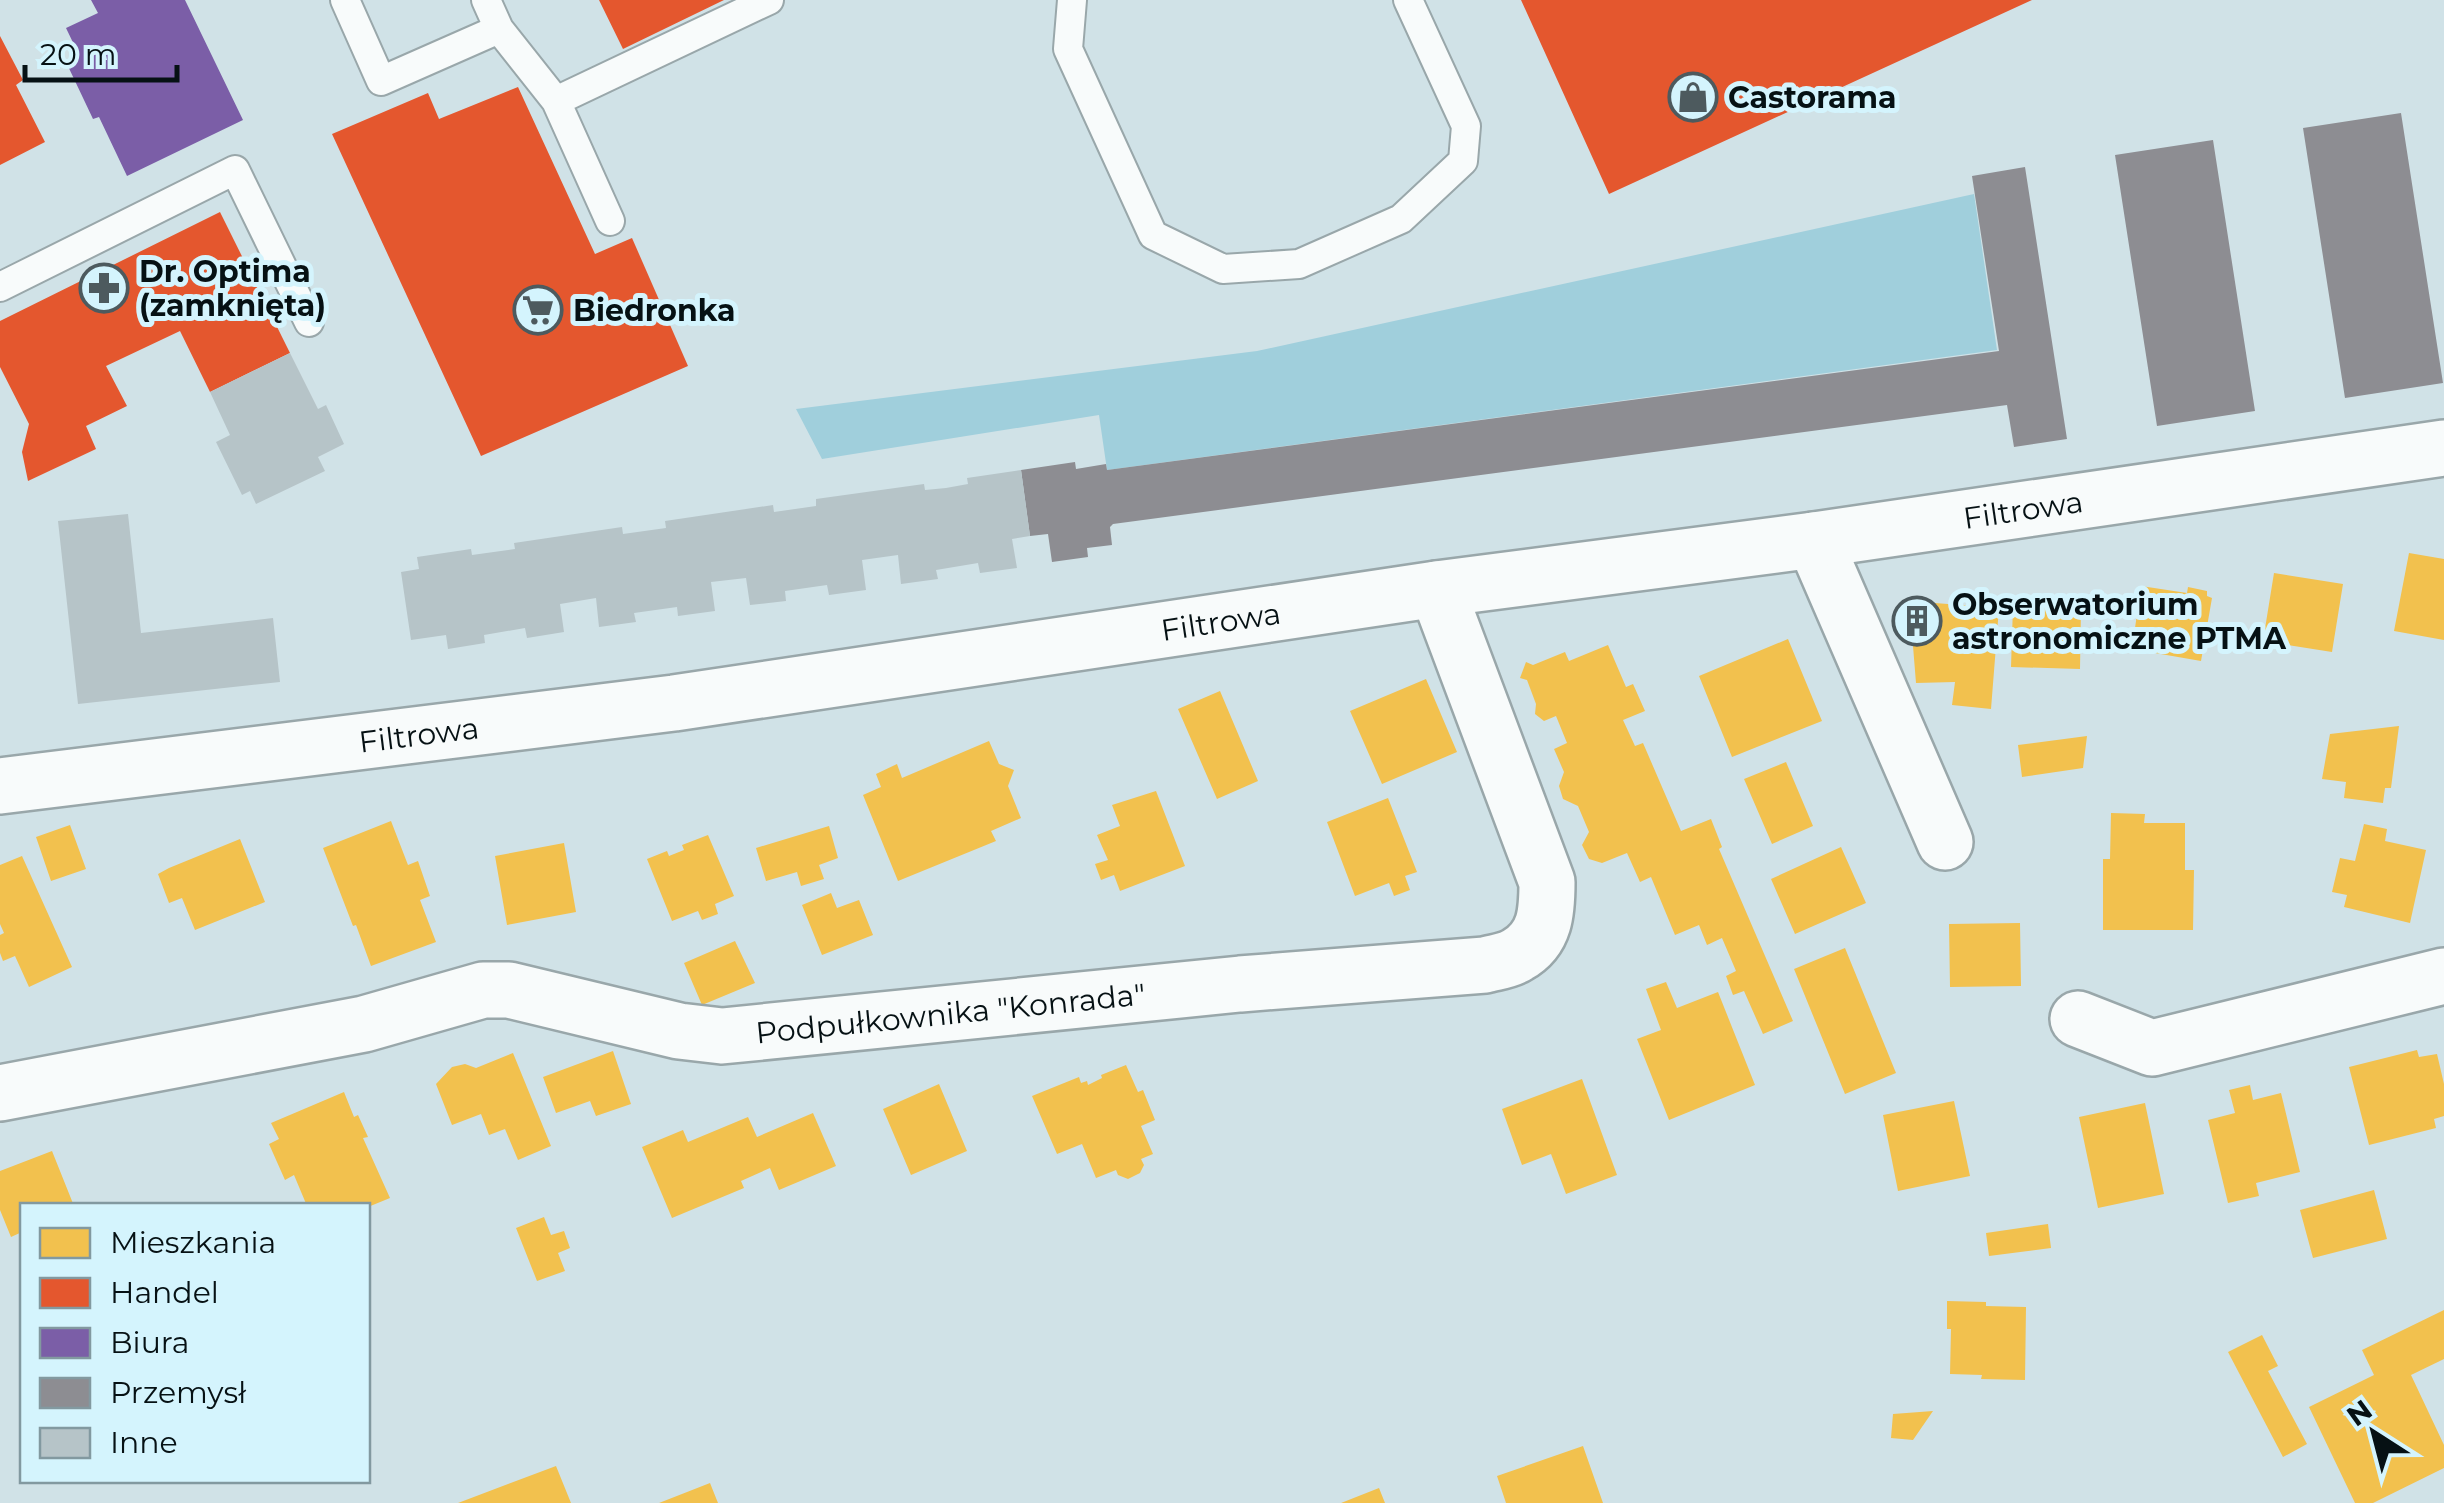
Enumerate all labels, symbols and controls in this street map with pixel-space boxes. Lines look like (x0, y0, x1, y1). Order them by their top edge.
scale bar (25, 20, 178, 82)
text: 20 m (40, 36, 117, 73)
shop icon: Castorama (1667, 71, 1719, 123)
place label: Castorama (1728, 79, 1897, 116)
place label: Dr. Optima (zamknięta) (139, 253, 326, 324)
pharmacy icon: Dr. Optima (zamknięta) (78, 262, 130, 314)
supermarket icon: Biedronka (512, 284, 564, 336)
place label: Biedronka (573, 292, 736, 329)
street label: Filtrowa (1961, 482, 2085, 536)
place label: Obserwatorium astronomiczne PTMA (1952, 586, 2287, 657)
street label: Filtrowa (1158, 594, 1283, 649)
building icon: Obserwatorium astronomiczne PTMA (1891, 595, 1943, 647)
street label: Filtrowa (357, 709, 481, 760)
street label: Podpułkownika "Konrada" (754, 975, 1147, 1051)
legend (20, 1203, 370, 1483)
text: Mieszkania (110, 1224, 276, 1261)
text: Handel (110, 1274, 219, 1311)
text: Biura (110, 1324, 189, 1361)
text: Przemysł (110, 1374, 247, 1411)
north arrow (2324, 1383, 2424, 1483)
text: N (2340, 1392, 2378, 1433)
text: Inne (110, 1424, 178, 1461)

